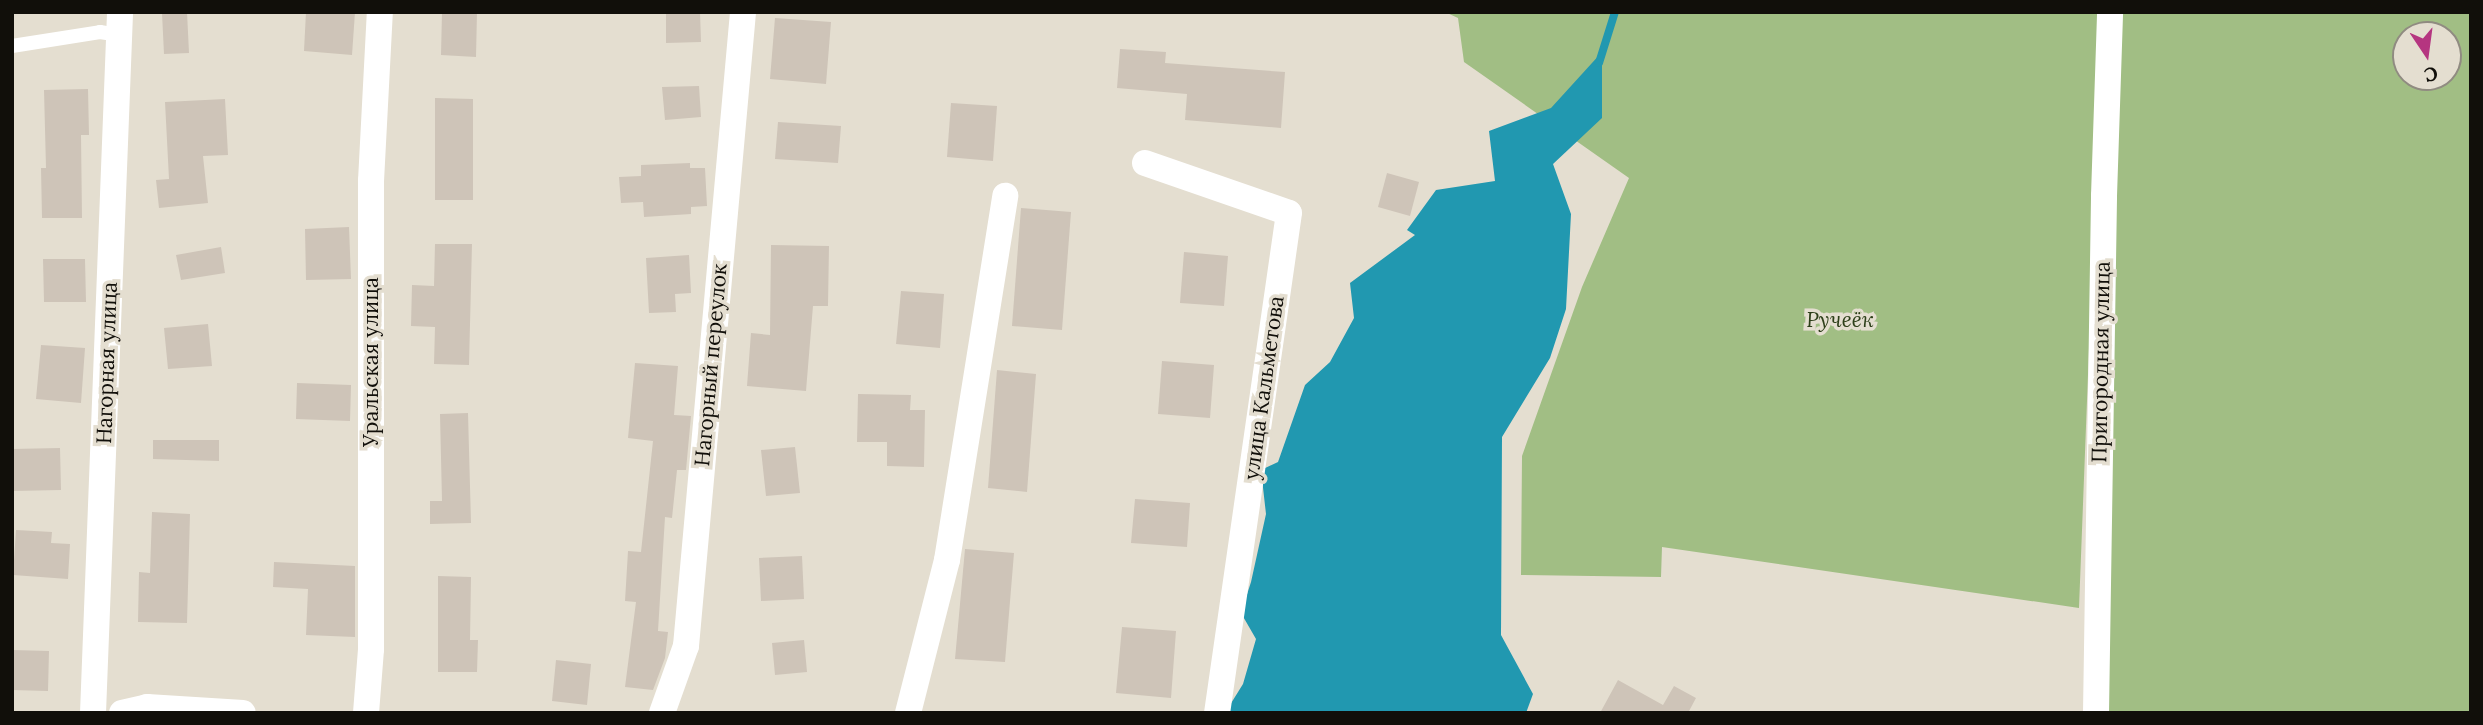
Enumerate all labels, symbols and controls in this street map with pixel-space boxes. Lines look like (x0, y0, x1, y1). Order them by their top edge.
north arrow (2392, 21, 2462, 91)
text: С (2422, 61, 2440, 88)
street label: Пригородная улица (2087, 261, 2115, 463)
street label: Нагорный переулок (690, 262, 732, 468)
street label: Уральская улица (358, 277, 384, 447)
street label: Нагорная улица (92, 281, 122, 445)
street label: улица Кальметова (1239, 294, 1289, 482)
park label: Ручеёк (1806, 307, 1874, 333)

